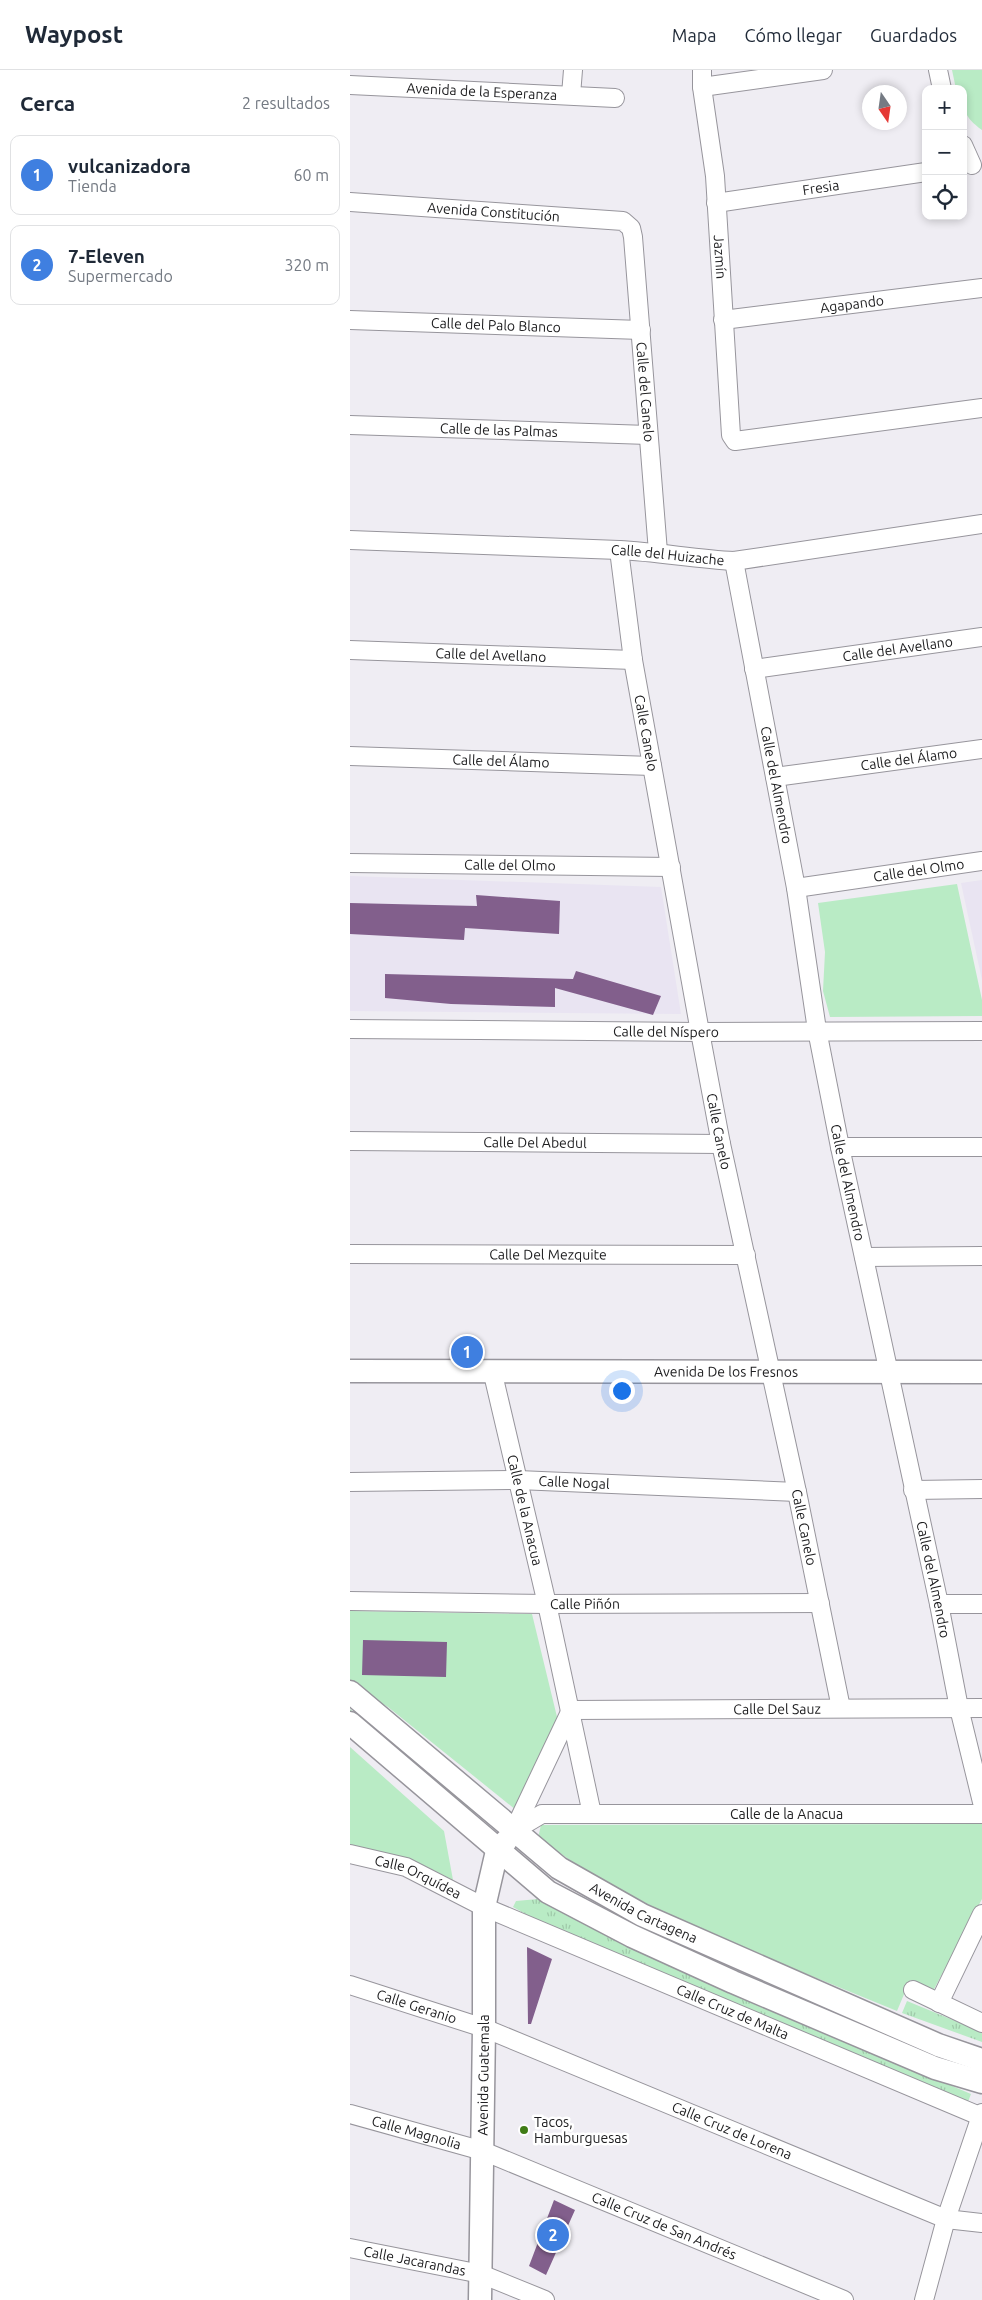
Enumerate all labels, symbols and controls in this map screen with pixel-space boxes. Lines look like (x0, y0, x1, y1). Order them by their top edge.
text: Waypost (25, 21, 123, 48)
text: Mapa (672, 25, 717, 45)
text: Cómo llegar (745, 25, 842, 45)
text: Guardados (870, 25, 957, 45)
street label: Avenida de la Esperanza (406, 80, 558, 103)
north arrow (862, 85, 907, 130)
map controls (922, 85, 967, 220)
button: + (922, 85, 967, 130)
text: Cerca (20, 91, 75, 115)
text: 2 resultados (242, 94, 330, 112)
button: − (922, 130, 967, 175)
text: vulcanizadora (68, 155, 191, 177)
text: 1 (32, 166, 42, 184)
text: 60 m (293, 166, 329, 184)
button: locate (922, 175, 967, 220)
text: Tienda (68, 177, 117, 195)
street label: Fresia (801, 177, 840, 198)
street label: Avenida Constitución (427, 199, 561, 225)
street label: Jazmín (711, 234, 729, 279)
text: 7-Eleven (68, 245, 145, 267)
text: 2 (32, 256, 42, 274)
text: 320 m (284, 256, 329, 274)
text: Supermercado (68, 267, 173, 285)
street label: Agapando (819, 292, 885, 316)
street label: Calle del Palo Blanco (431, 315, 561, 335)
street label: Calle del Canelo (633, 341, 657, 443)
street label: Calle de las Palmas (440, 420, 558, 440)
street label: Calle del Huizache (611, 542, 725, 568)
street label: Calle del Avellano (841, 633, 954, 664)
street label: Calle del Avellano (435, 645, 547, 665)
street label: Calle Canelo (631, 693, 661, 773)
street label: Calle del Almendro (758, 725, 795, 845)
street label: Calle del Álamo (860, 744, 958, 773)
street label: Calle del Álamo (452, 751, 550, 771)
street label: Calle del Olmo (464, 856, 556, 874)
street label: Calle del Olmo (872, 856, 965, 885)
street label: Calle del Níspero (613, 1023, 719, 1040)
street label: Calle Canelo (704, 1092, 734, 1171)
street label: Calle del Almendro (828, 1123, 868, 1243)
street label: Calle Del Abedul (483, 1134, 587, 1151)
street label: Calle Del Mezquite (489, 1246, 607, 1263)
pin: 1 (451, 1333, 483, 1371)
street label: Avenida De los Fresnos (654, 1363, 798, 1380)
your location (609, 1378, 635, 1404)
street label: Calle de la Anacua (504, 1453, 546, 1567)
street label: Calle Nogal (538, 1473, 610, 1492)
street label: Calle Canelo (789, 1488, 820, 1567)
street label: Calle del Almendro (913, 1519, 953, 1639)
street label: Calle Piñón (550, 1596, 620, 1612)
street label: Calle Del Sauz (733, 1701, 821, 1717)
street label: Calle de la Anacua (730, 1806, 843, 1822)
street label: Calle Orquídea (373, 1852, 464, 1902)
street label: Avenida Cartagena (587, 1879, 700, 1946)
street label: Calle Cruz de Malta (674, 1981, 791, 2043)
street label: Calle Geranio (375, 1986, 459, 2027)
street label: Avenida Guatemala (474, 2014, 492, 2136)
street label: Calle Cruz de Lorena (670, 2099, 794, 2162)
street label: Calle Magnolia (370, 2112, 463, 2153)
place label: Tacos, Hamburguesas (534, 2114, 628, 2146)
marker: Tacos, Hamburguesas (518, 2124, 530, 2136)
street label: Calle Cruz de San Andrés (589, 2189, 739, 2263)
pin: 2 (537, 2216, 569, 2254)
street label: Calle Jacarandas (362, 2243, 467, 2279)

